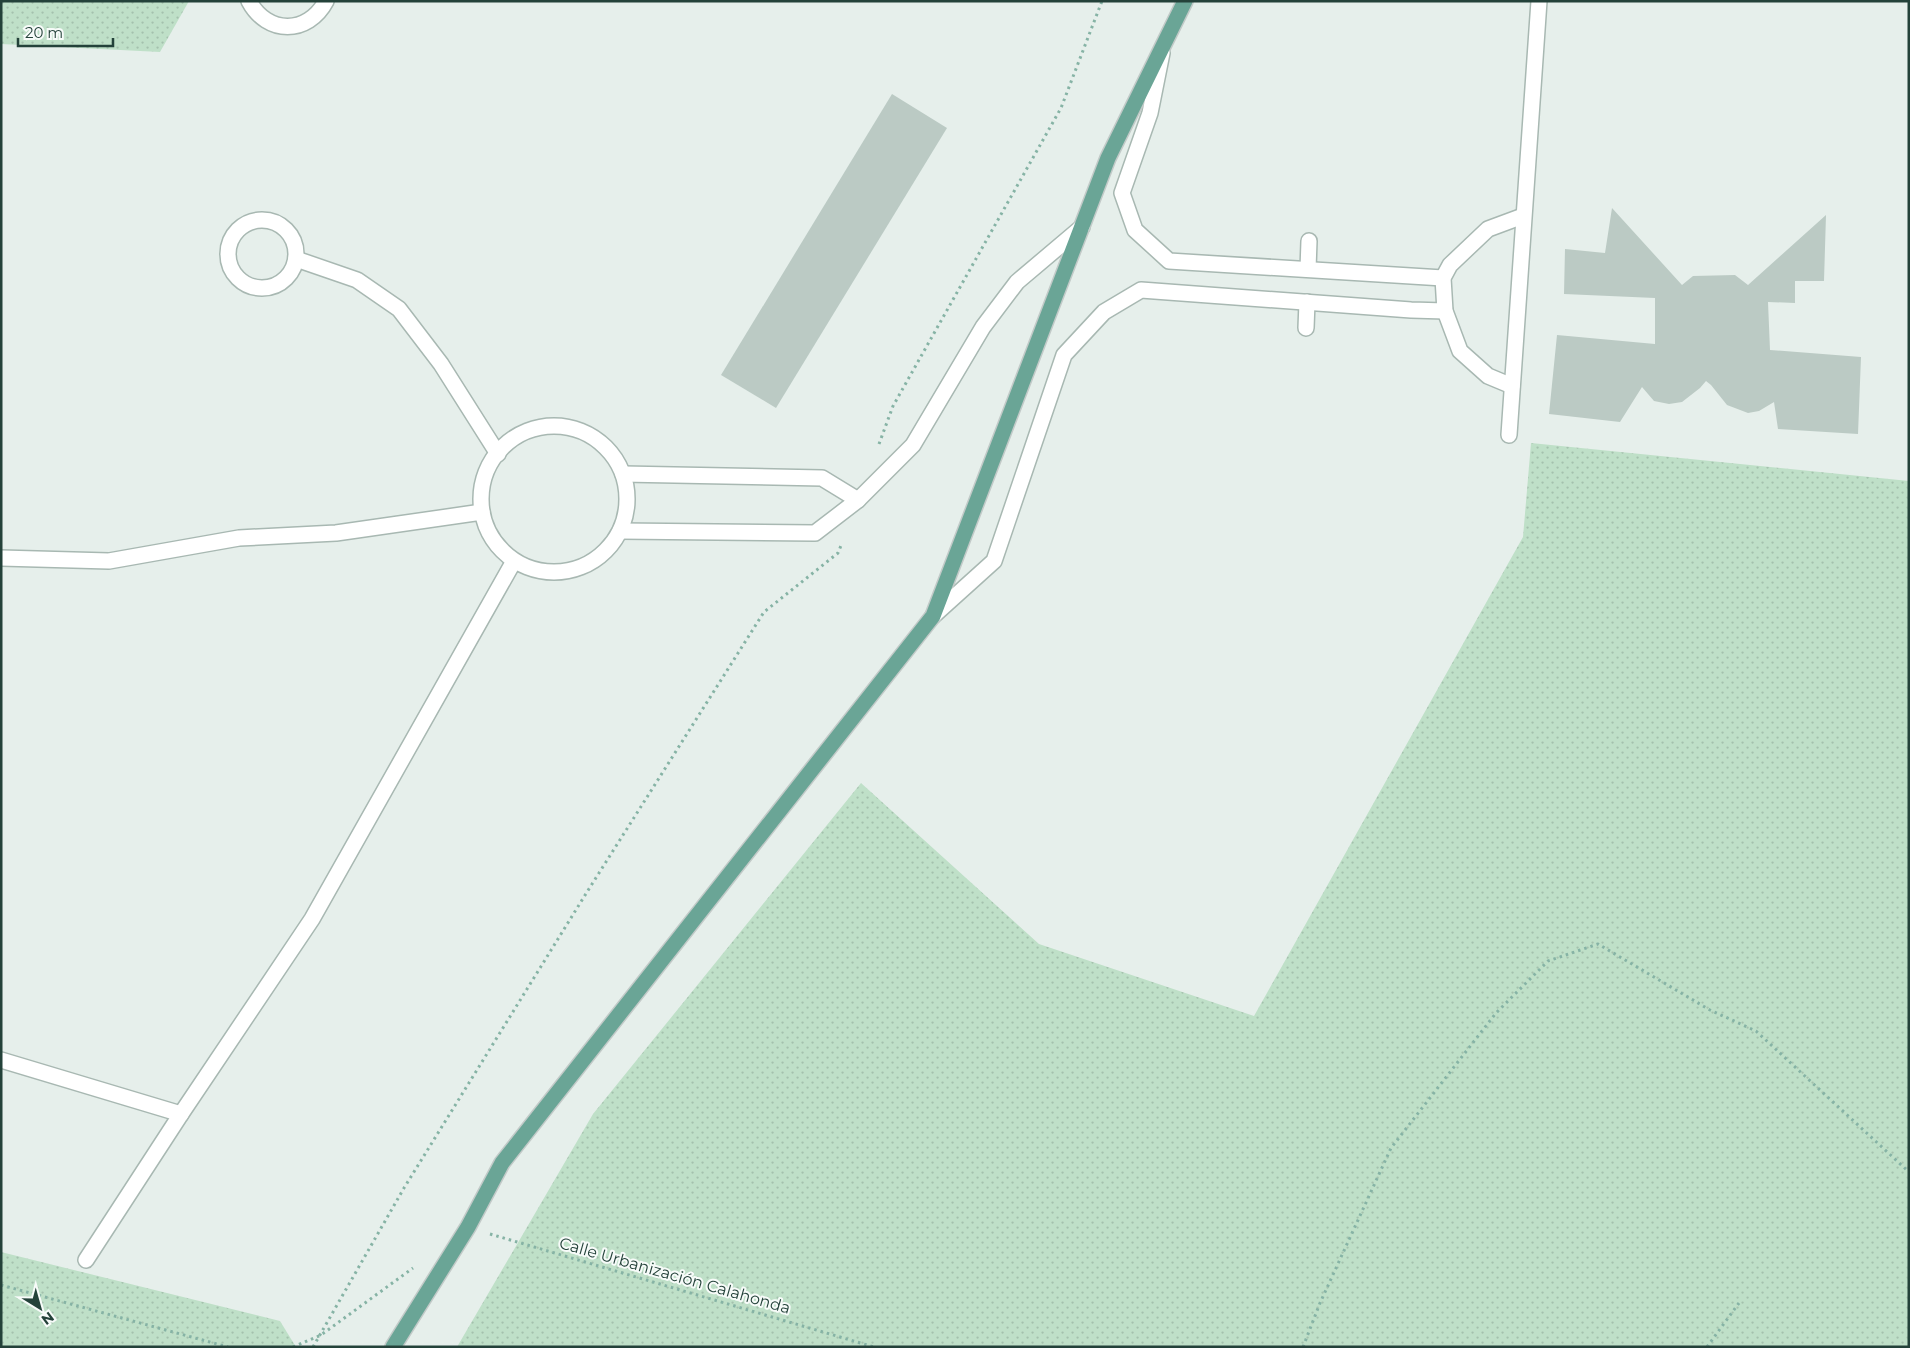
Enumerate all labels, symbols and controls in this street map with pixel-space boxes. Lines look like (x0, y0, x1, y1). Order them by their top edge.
scale bar (18, 15, 112, 47)
text: 20 m (25, 23, 63, 42)
street label: Calle Urbanización Calahonda (557, 1233, 793, 1318)
north arrow (15, 1283, 65, 1333)
text: N (38, 1308, 58, 1329)

